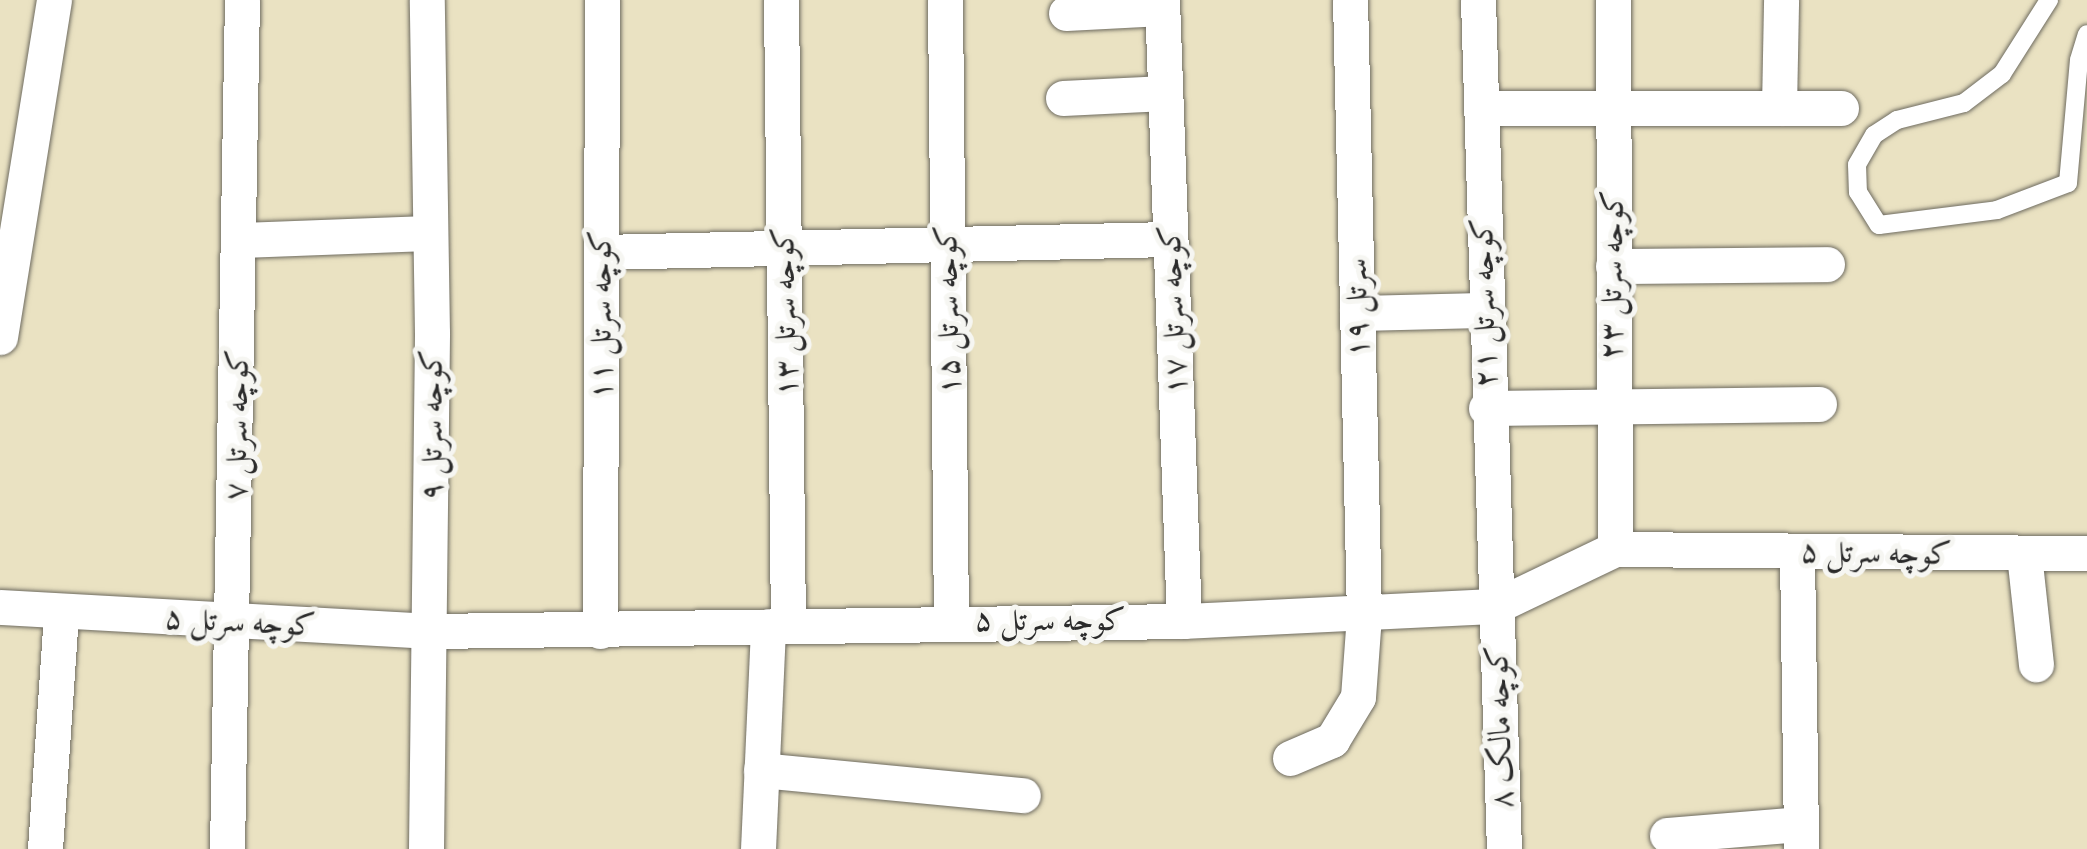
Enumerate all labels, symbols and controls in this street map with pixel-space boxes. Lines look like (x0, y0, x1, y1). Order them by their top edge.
street label: کوچه سرتل ۲۳ (1591, 190, 1633, 360)
street label: کوچه سرتل ۲۱ (1463, 218, 1505, 388)
street label: کوچه سرتل ۱۷ (1151, 224, 1195, 396)
street label: کوچه سرتل ۱۵ (927, 225, 969, 395)
street label: کوچه سرتل ۱۳ (764, 227, 806, 397)
street label: کوچه سرتل ۱۱ (582, 230, 620, 400)
street label: سرتل ۱۹ (1337, 258, 1377, 358)
street label: کوچه سرتل ۷ (216, 349, 258, 501)
street label: کوچه سرتل ۹ (413, 349, 451, 501)
street label: کوچه سرتل ۵ (1800, 532, 1952, 574)
street label: کوچه سرتل ۵ (163, 599, 317, 645)
street label: کوچه سرتل ۵ (974, 601, 1126, 639)
street label: کوچه مالک ۸ (1478, 645, 1522, 809)

